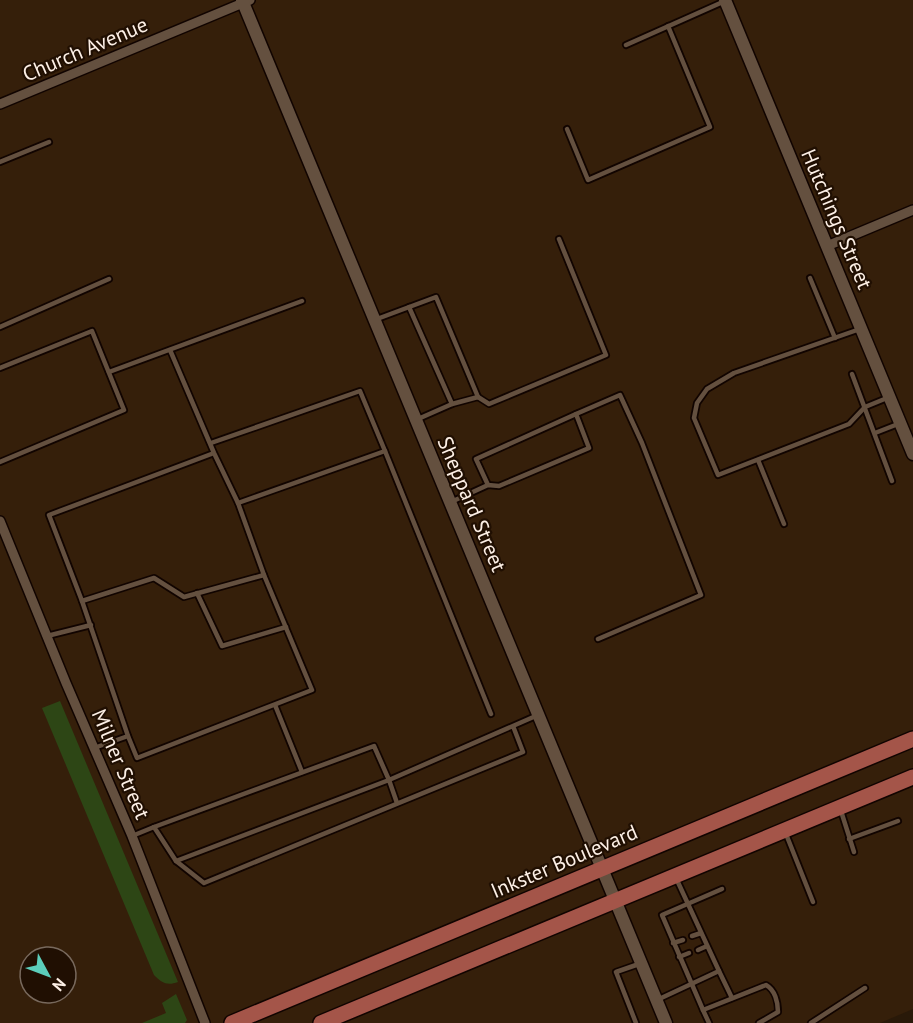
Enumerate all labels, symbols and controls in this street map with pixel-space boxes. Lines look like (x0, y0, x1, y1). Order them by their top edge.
street label: Church Avenue (18, 11, 152, 87)
street label: Hutchings Street (795, 145, 879, 293)
street label: Sheppard Street (431, 432, 513, 576)
street label: Milner Street (86, 705, 156, 823)
street label: Inkster Boulevard (486, 818, 642, 904)
north arrow (18, 945, 78, 1005)
text: N (48, 974, 70, 995)

